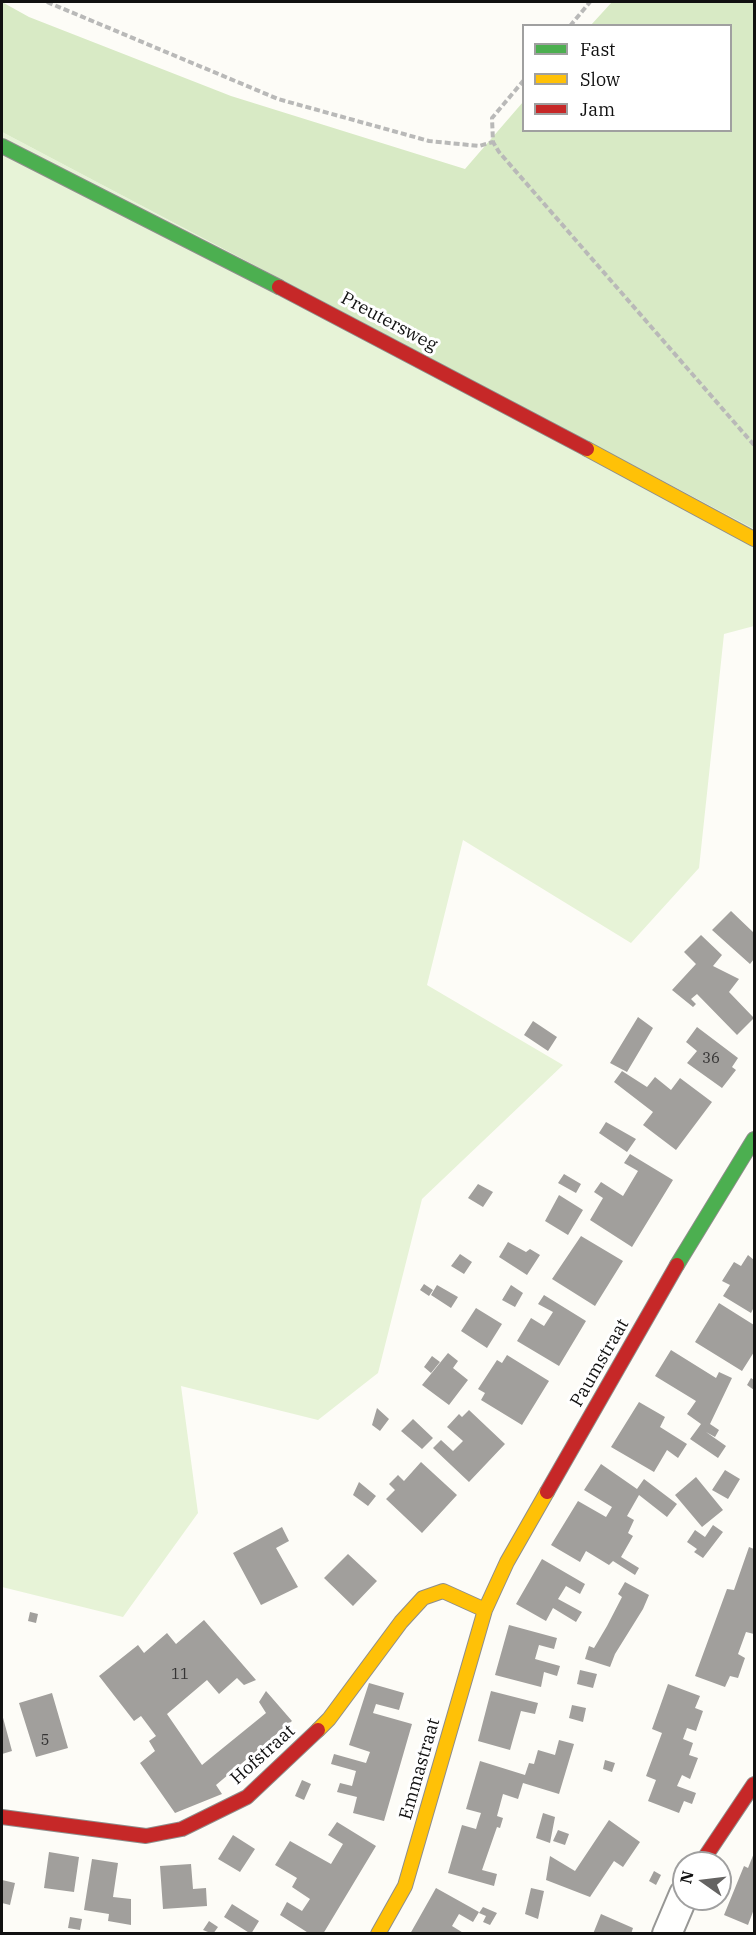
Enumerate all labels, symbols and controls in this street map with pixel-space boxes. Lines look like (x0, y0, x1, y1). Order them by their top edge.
legend (522, 24, 732, 132)
text: Fast (580, 38, 615, 61)
text: Slow (580, 68, 620, 91)
text: Jam (580, 98, 615, 121)
street label: Preutersweg (337, 288, 441, 356)
house number: 36 (702, 1050, 720, 1068)
street label: Paumstraat (566, 1315, 634, 1411)
house number: 11 (171, 1666, 189, 1684)
street label: Emmastraat (395, 1716, 445, 1822)
street label: Hofstraat (226, 1720, 300, 1790)
house number: 5 (41, 1732, 49, 1750)
north arrow (672, 1851, 732, 1911)
text: N (675, 1869, 698, 1886)

